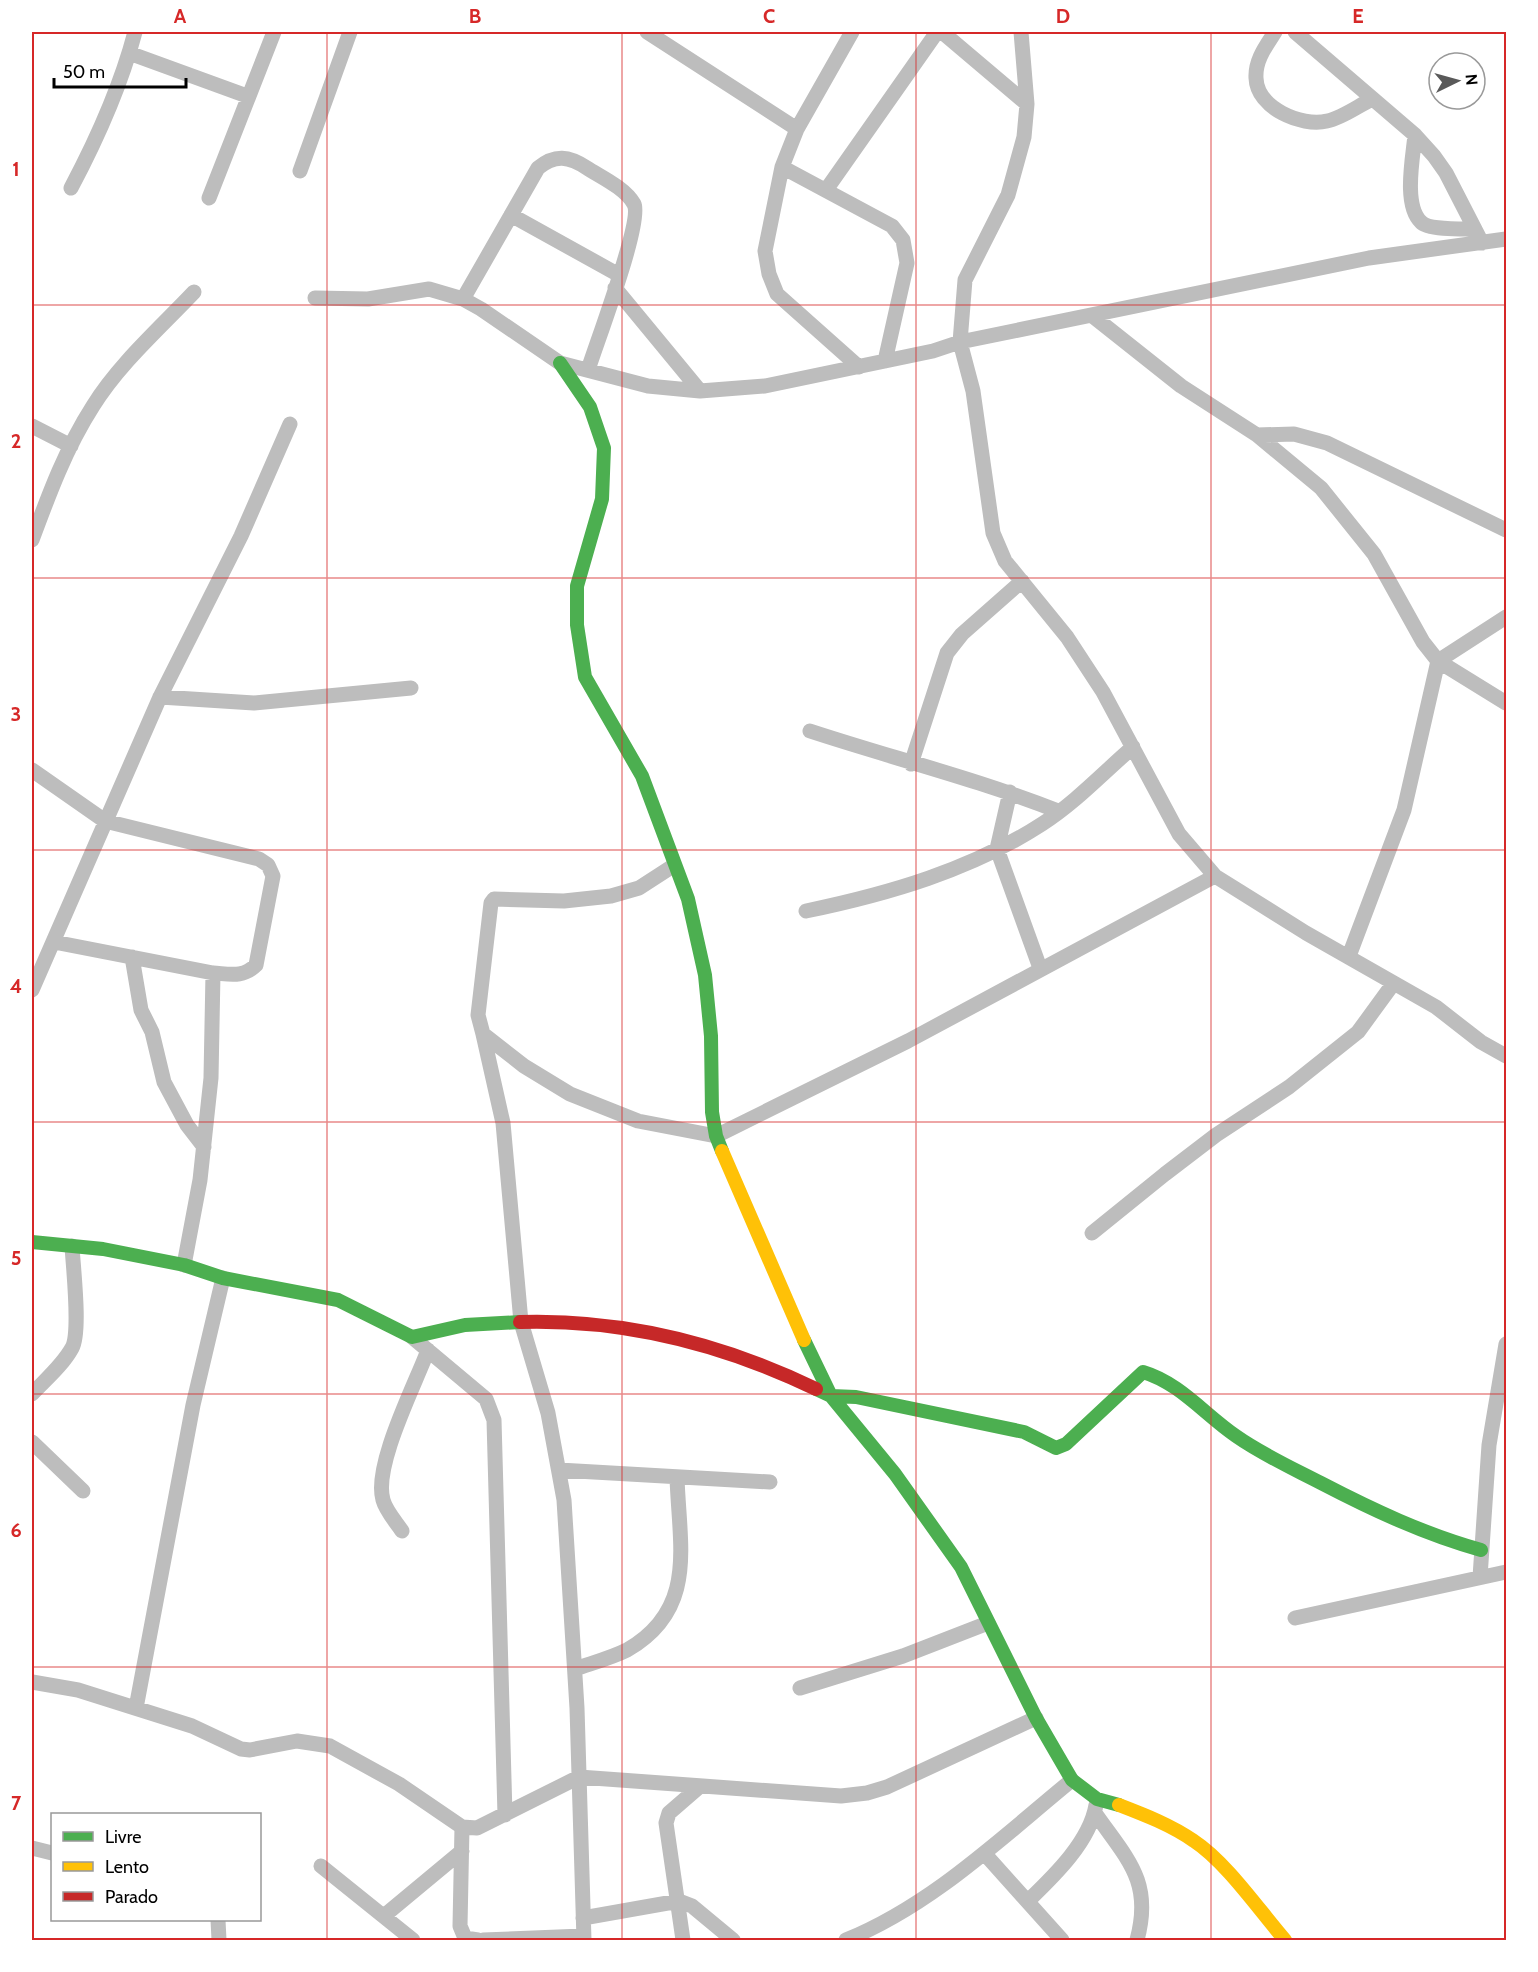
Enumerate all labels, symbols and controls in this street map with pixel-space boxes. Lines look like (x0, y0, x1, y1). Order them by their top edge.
text: A (174, 4, 187, 28)
text: B (469, 4, 481, 28)
text: C (763, 4, 775, 28)
text: D (1056, 4, 1070, 28)
text: E (1352, 4, 1364, 28)
scale bar (54, 51, 186, 89)
north arrow (1427, 51, 1487, 111)
text: 50 m (63, 61, 105, 83)
text: N (1461, 73, 1481, 86)
text: 1 (12, 157, 20, 181)
text: 2 (11, 429, 21, 453)
text: 3 (11, 702, 21, 726)
text: 4 (10, 974, 22, 998)
text: 5 (11, 1246, 21, 1270)
text: 6 (10, 1518, 22, 1542)
text: 7 (11, 1791, 22, 1815)
legend (51, 1813, 261, 1921)
text: Livre (105, 1826, 141, 1848)
text: Lento (105, 1856, 149, 1878)
text: Parado (105, 1886, 158, 1908)

